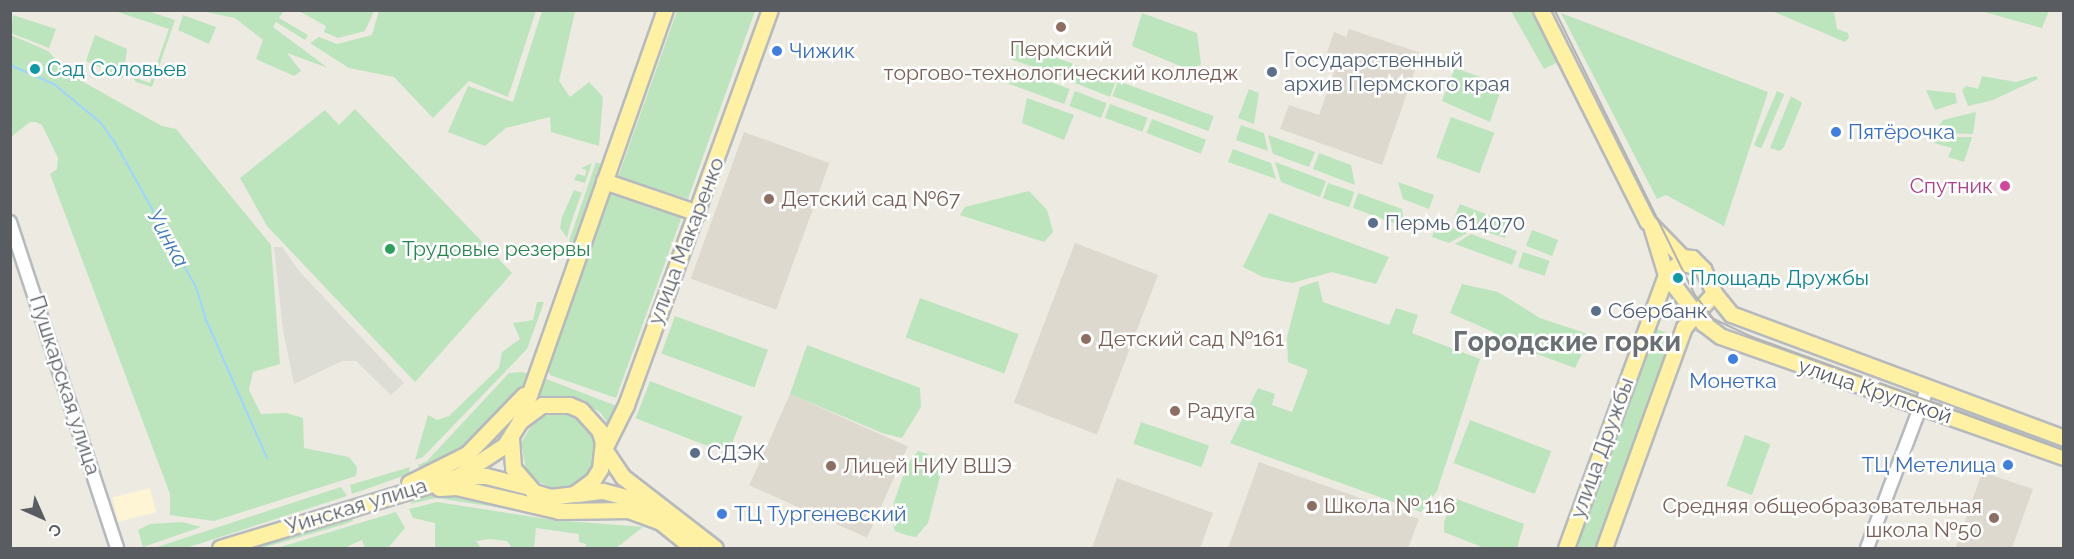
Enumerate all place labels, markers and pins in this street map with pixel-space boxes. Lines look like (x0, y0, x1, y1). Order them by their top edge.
marker: Пермский торгово-технологический колледж (1054, 20, 1068, 34)
place label: Пермский торгово-технологический колледж (883, 36, 1239, 86)
place label: Чижик (789, 38, 855, 64)
marker: Чижик (770, 44, 784, 58)
place label: Государственный архив Пермского края (1284, 47, 1510, 97)
place label: Сад Соловьев (47, 56, 187, 82)
marker: Сад Соловьев (28, 62, 42, 76)
marker: Государственный архив Пермского края (1265, 65, 1279, 79)
place label: Пятёрочка (1848, 119, 1955, 145)
marker: Пятёрочка (1829, 125, 1843, 139)
place label: Спутник (1910, 173, 1993, 199)
marker: Спутник (1998, 179, 2012, 193)
place label: Детский сад №67 (781, 186, 960, 212)
marker: Детский сад №67 (762, 192, 776, 206)
place label: Пермь 614070 (1385, 210, 1525, 236)
marker: Пермь 614070 (1366, 216, 1380, 230)
place label: Трудовые резервы (402, 236, 590, 262)
marker: Трудовые резервы (383, 242, 397, 256)
place label: Площадь Дружбы (1690, 265, 1869, 291)
marker: Площадь Дружбы (1671, 271, 1685, 285)
place label: Сбербанк (1608, 298, 1708, 324)
marker: Сбербанк (1589, 304, 1603, 318)
place label: Детский сад №161 (1098, 326, 1284, 352)
marker: Детский сад №161 (1079, 332, 1093, 346)
marker: Монетка (1726, 352, 1740, 366)
place label: Монетка (1689, 368, 1777, 394)
place label: Радуга (1187, 398, 1255, 424)
marker: Радуга (1168, 404, 1182, 418)
place label: СДЭК (707, 440, 765, 466)
marker: СДЭК (688, 446, 702, 460)
place label: ТЦ Метелица (1862, 452, 1996, 478)
place label: Лицей НИУ ВШЭ (843, 453, 1012, 479)
marker: ТЦ Метелица (2001, 458, 2015, 472)
marker: Лицей НИУ ВШЭ (824, 459, 838, 473)
place label: Школа № 116 (1324, 493, 1455, 519)
place label: Средняя общеобразовательная школа №50 (1662, 493, 1982, 543)
marker: Школа № 116 (1305, 499, 1319, 513)
place label: ТЦ Тургеневский (734, 501, 907, 527)
marker: ТЦ Тургеневский (715, 507, 729, 521)
marker: Средняя общеобразовательная школа №50 (1987, 511, 2001, 525)

